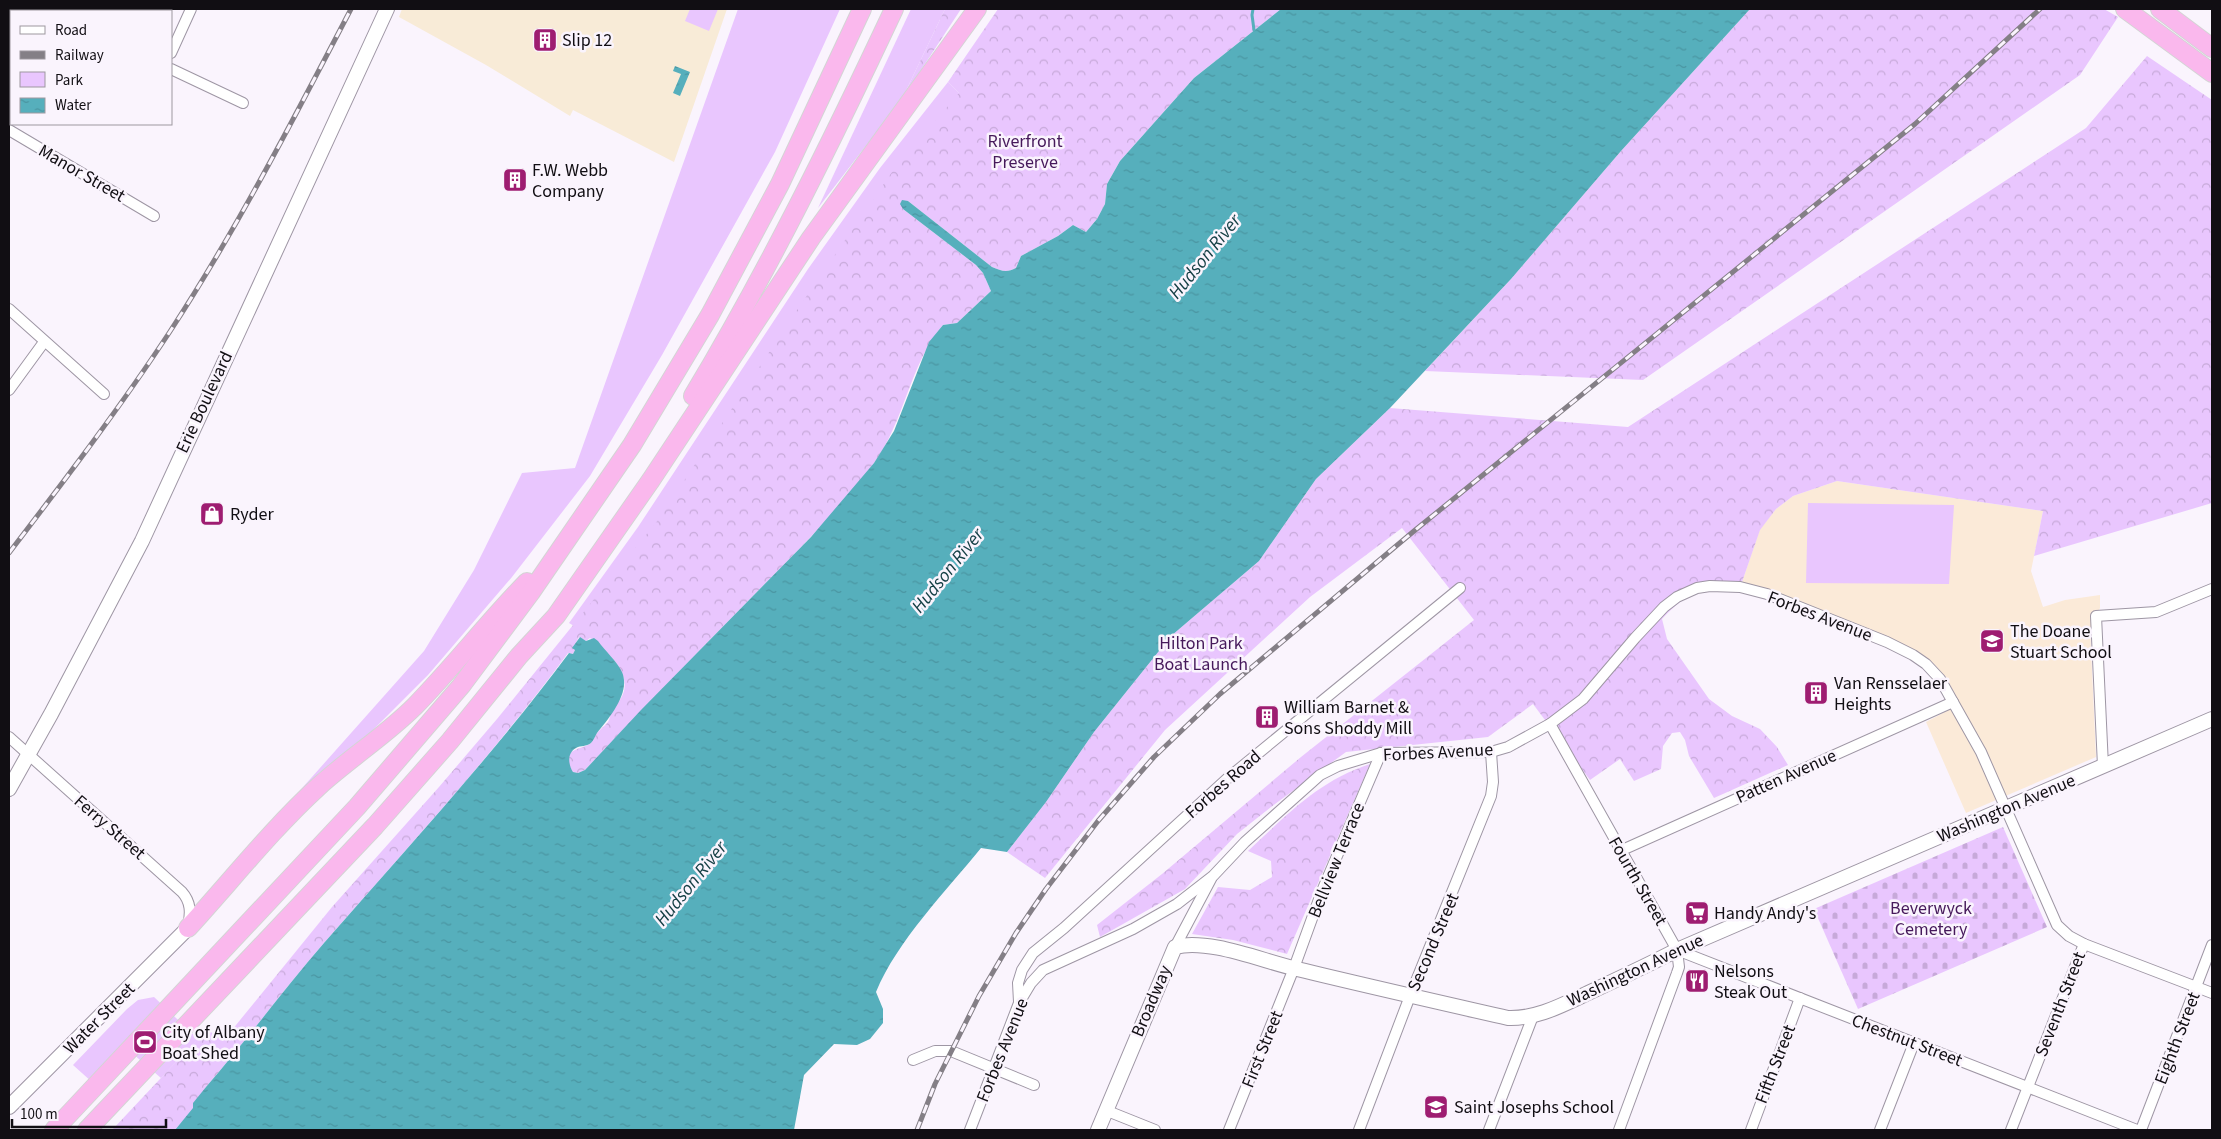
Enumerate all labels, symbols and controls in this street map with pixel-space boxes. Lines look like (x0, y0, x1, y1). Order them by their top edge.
legend (10, 10, 172, 125)
text: Road (55, 20, 87, 41)
building icon: Slip 12 (532, 27, 558, 53)
place label: Slip 12 (562, 28, 612, 53)
text: Railway (55, 45, 104, 66)
text: Park (55, 70, 84, 91)
text: Water (55, 95, 92, 116)
park label: Riverfront Preserve (987, 129, 1063, 175)
street label: Manor Street (34, 138, 130, 208)
place label: F.W. Webb Company (532, 158, 608, 204)
building icon: F.W. Webb Company (502, 167, 528, 193)
water label: Hudson River (1163, 208, 1249, 305)
street label: Erie Boulevard (170, 347, 239, 457)
shop icon: Ryder (199, 501, 225, 527)
place label: Ryder (230, 502, 274, 527)
water label: Hudson River (906, 522, 992, 619)
street label: Forbes Avenue (1764, 585, 1876, 648)
place label: The Doane Stuart School (2010, 619, 2112, 665)
school or university icon: The Doane Stuart School (1979, 628, 2005, 654)
park label: Hilton Park Boat Launch (1154, 631, 1248, 677)
place label: Van Rensselaer Heights (1834, 671, 1948, 717)
building icon: Van Rensselaer Heights (1803, 680, 1829, 706)
place label: William Barnet & Sons Shoddy Mill (1284, 695, 1412, 741)
building icon: William Barnet & Sons Shoddy Mill (1254, 704, 1280, 730)
street label: Forbes Avenue (1382, 737, 1494, 768)
street label: Patten Avenue (1732, 743, 1841, 810)
street label: Forbes Road (1180, 744, 1267, 824)
street label: Washington Avenue (1933, 768, 2079, 849)
street label: Ferry Street (68, 789, 151, 866)
street label: Bellview Terrace (1302, 799, 1371, 922)
street label: Fourth Street (1602, 832, 1673, 930)
water label: Hudson River (649, 835, 735, 932)
street label: Second Street (1402, 889, 1465, 995)
park label: Beverwyck Cemetery (1890, 896, 1972, 942)
supermarket icon: Handy Andy's (1684, 900, 1710, 926)
place label: Handy Andy's (1714, 901, 1816, 926)
street label: Washington Avenue (1563, 928, 1708, 1013)
street label: Seventh Street (2029, 948, 2092, 1060)
place label: Nelsons Steak Out (1714, 959, 1787, 1005)
street label: Broadway (1125, 961, 1178, 1041)
restaurant icon: Nelsons Steak Out (1684, 968, 1710, 994)
street label: Water Street (58, 977, 141, 1060)
street label: Eighth Street (2148, 988, 2207, 1088)
street label: Forbes Avenue (970, 994, 1035, 1106)
street label: First Street (1236, 1007, 1289, 1092)
street label: Chestnut Street (1848, 1008, 1966, 1073)
place label: City of Albany Boat Shed (162, 1020, 265, 1066)
street label: Fifth Street (1749, 1021, 1802, 1107)
sports icon: City of Albany Boat Shed (132, 1029, 158, 1055)
school or university icon: Saint Josephs School (1423, 1094, 1449, 1120)
place label: Saint Josephs School (1454, 1095, 1614, 1120)
scale bar (12, 1096, 166, 1128)
text: 100 m (20, 1104, 58, 1125)

